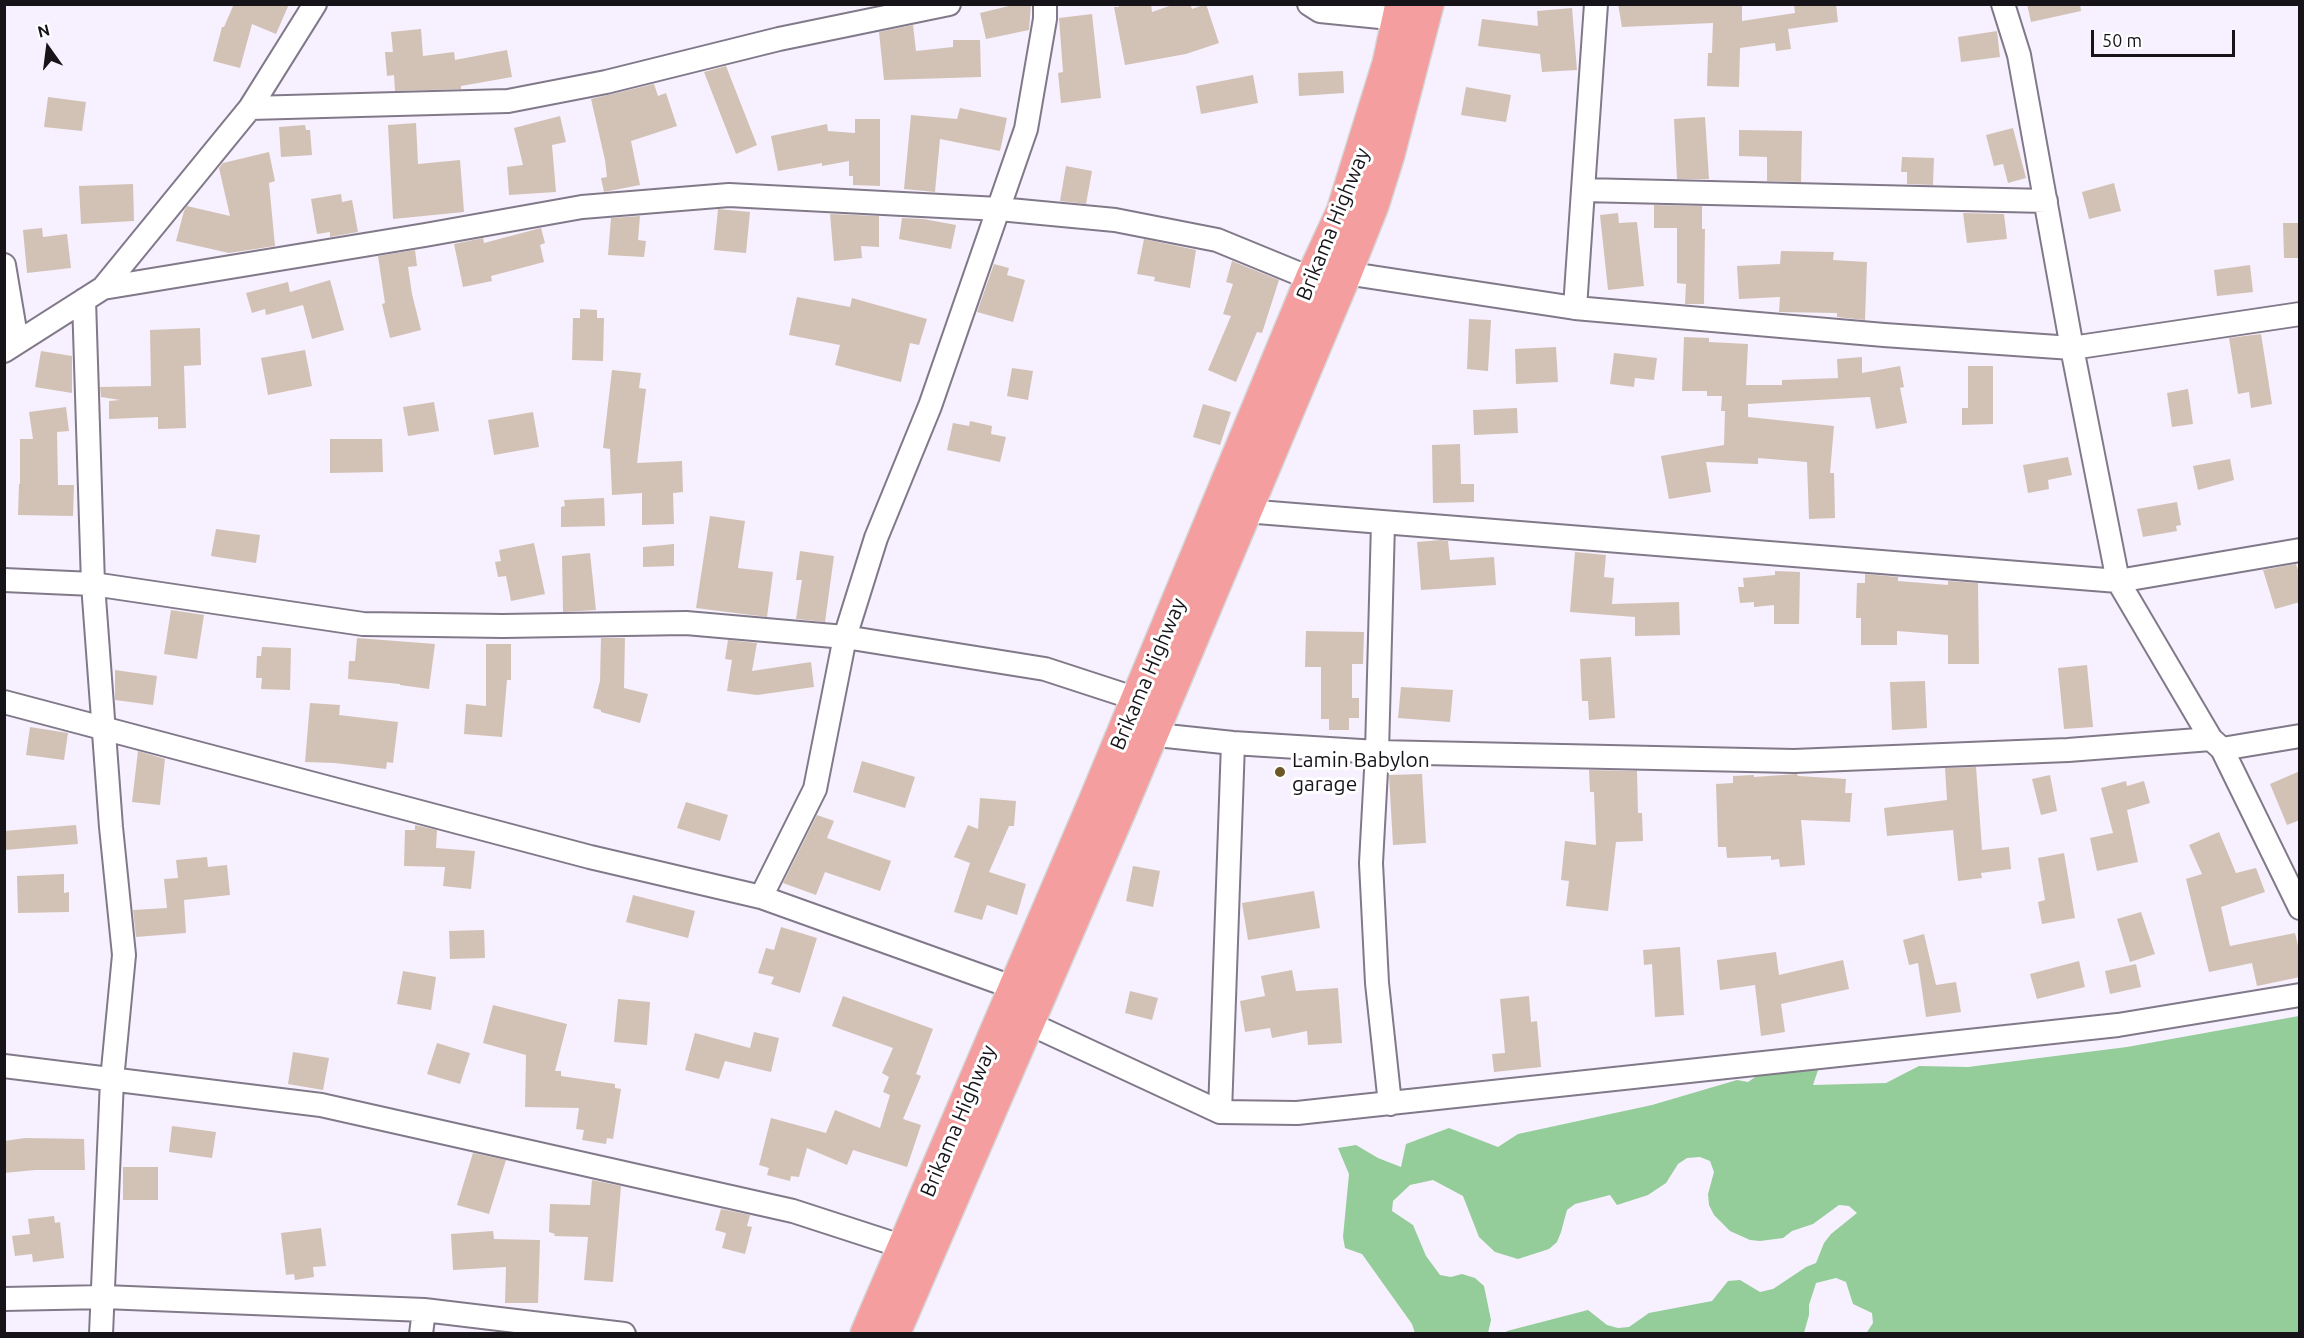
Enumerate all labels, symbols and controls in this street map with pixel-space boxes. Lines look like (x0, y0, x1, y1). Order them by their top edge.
north arrow (18, 18, 78, 78)
scale bar (2094, 18, 2238, 56)
text: N (36, 20, 52, 41)
text: 50 m (2102, 30, 2142, 50)
street label: Brikama Highway (1291, 144, 1375, 304)
street label: Brikama Highway (1105, 594, 1191, 754)
place label: Lamin Babylon garage (1292, 747, 1430, 797)
marker: Lamin Babylon garage (1273, 765, 1287, 779)
street label: Brikama Highway (915, 1041, 1001, 1201)

